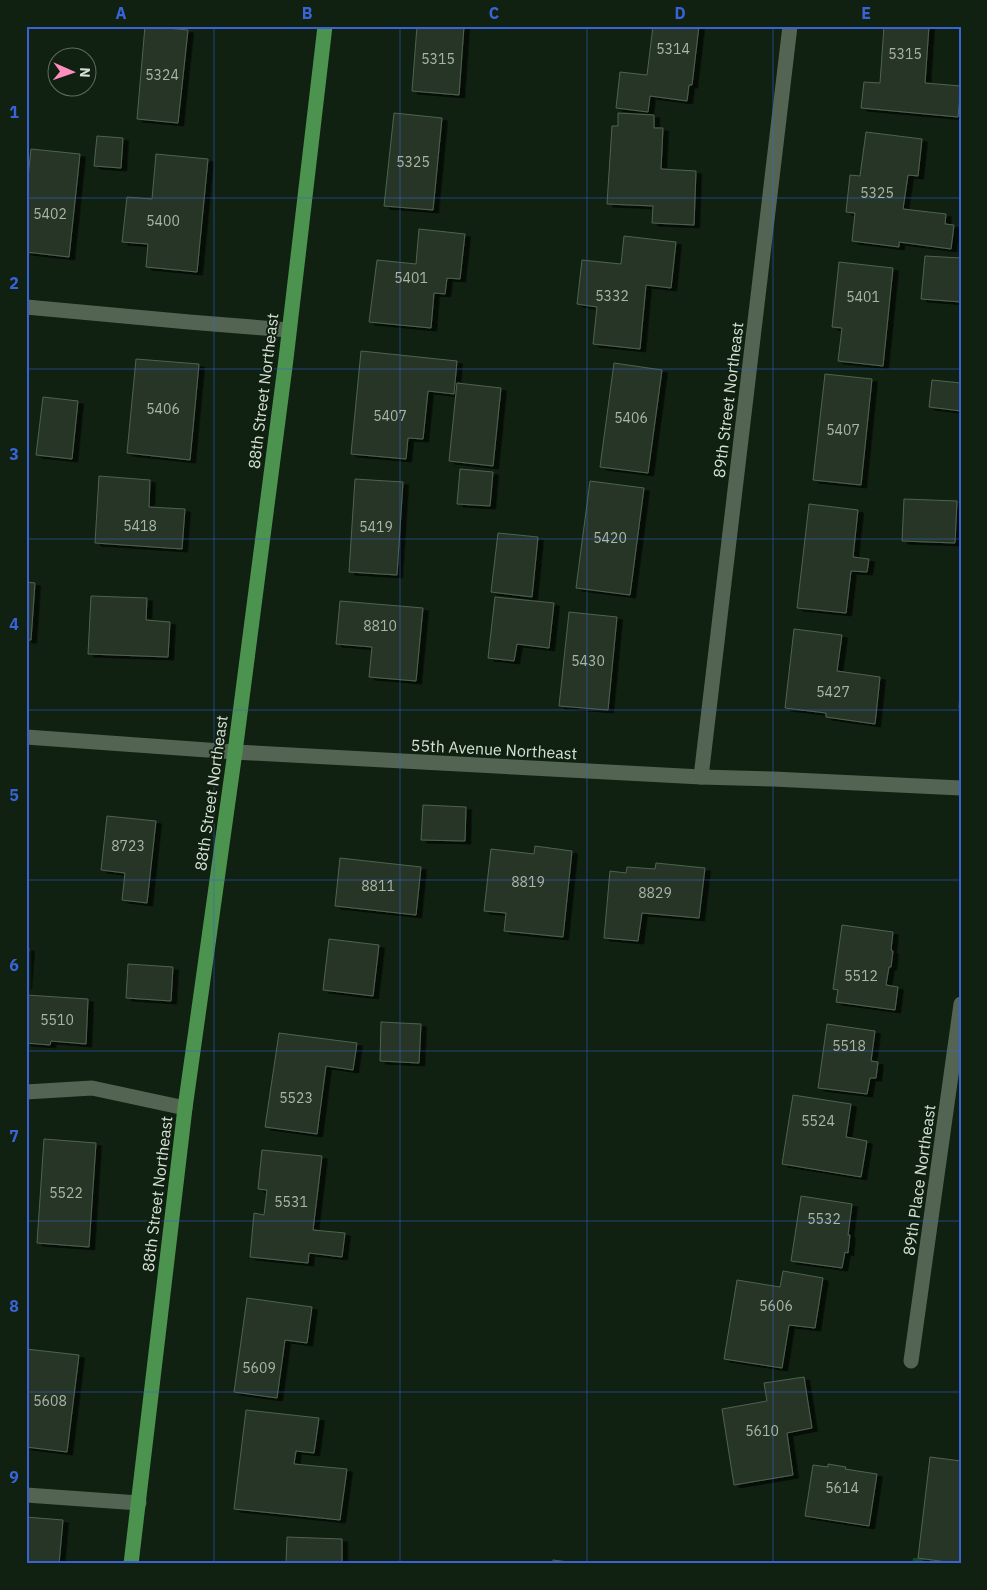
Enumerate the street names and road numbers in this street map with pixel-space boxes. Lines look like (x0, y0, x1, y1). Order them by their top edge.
street label: 88th Street Northeast (244, 312, 282, 470)
street label: 89th Street Northeast (709, 321, 747, 479)
street label: 88th Street Northeast (190, 714, 232, 872)
street label: 55th Avenue Northeast (410, 735, 578, 763)
street label: 89th Place Northeast (898, 1103, 940, 1257)
street label: 88th Street Northeast (138, 1115, 176, 1273)

